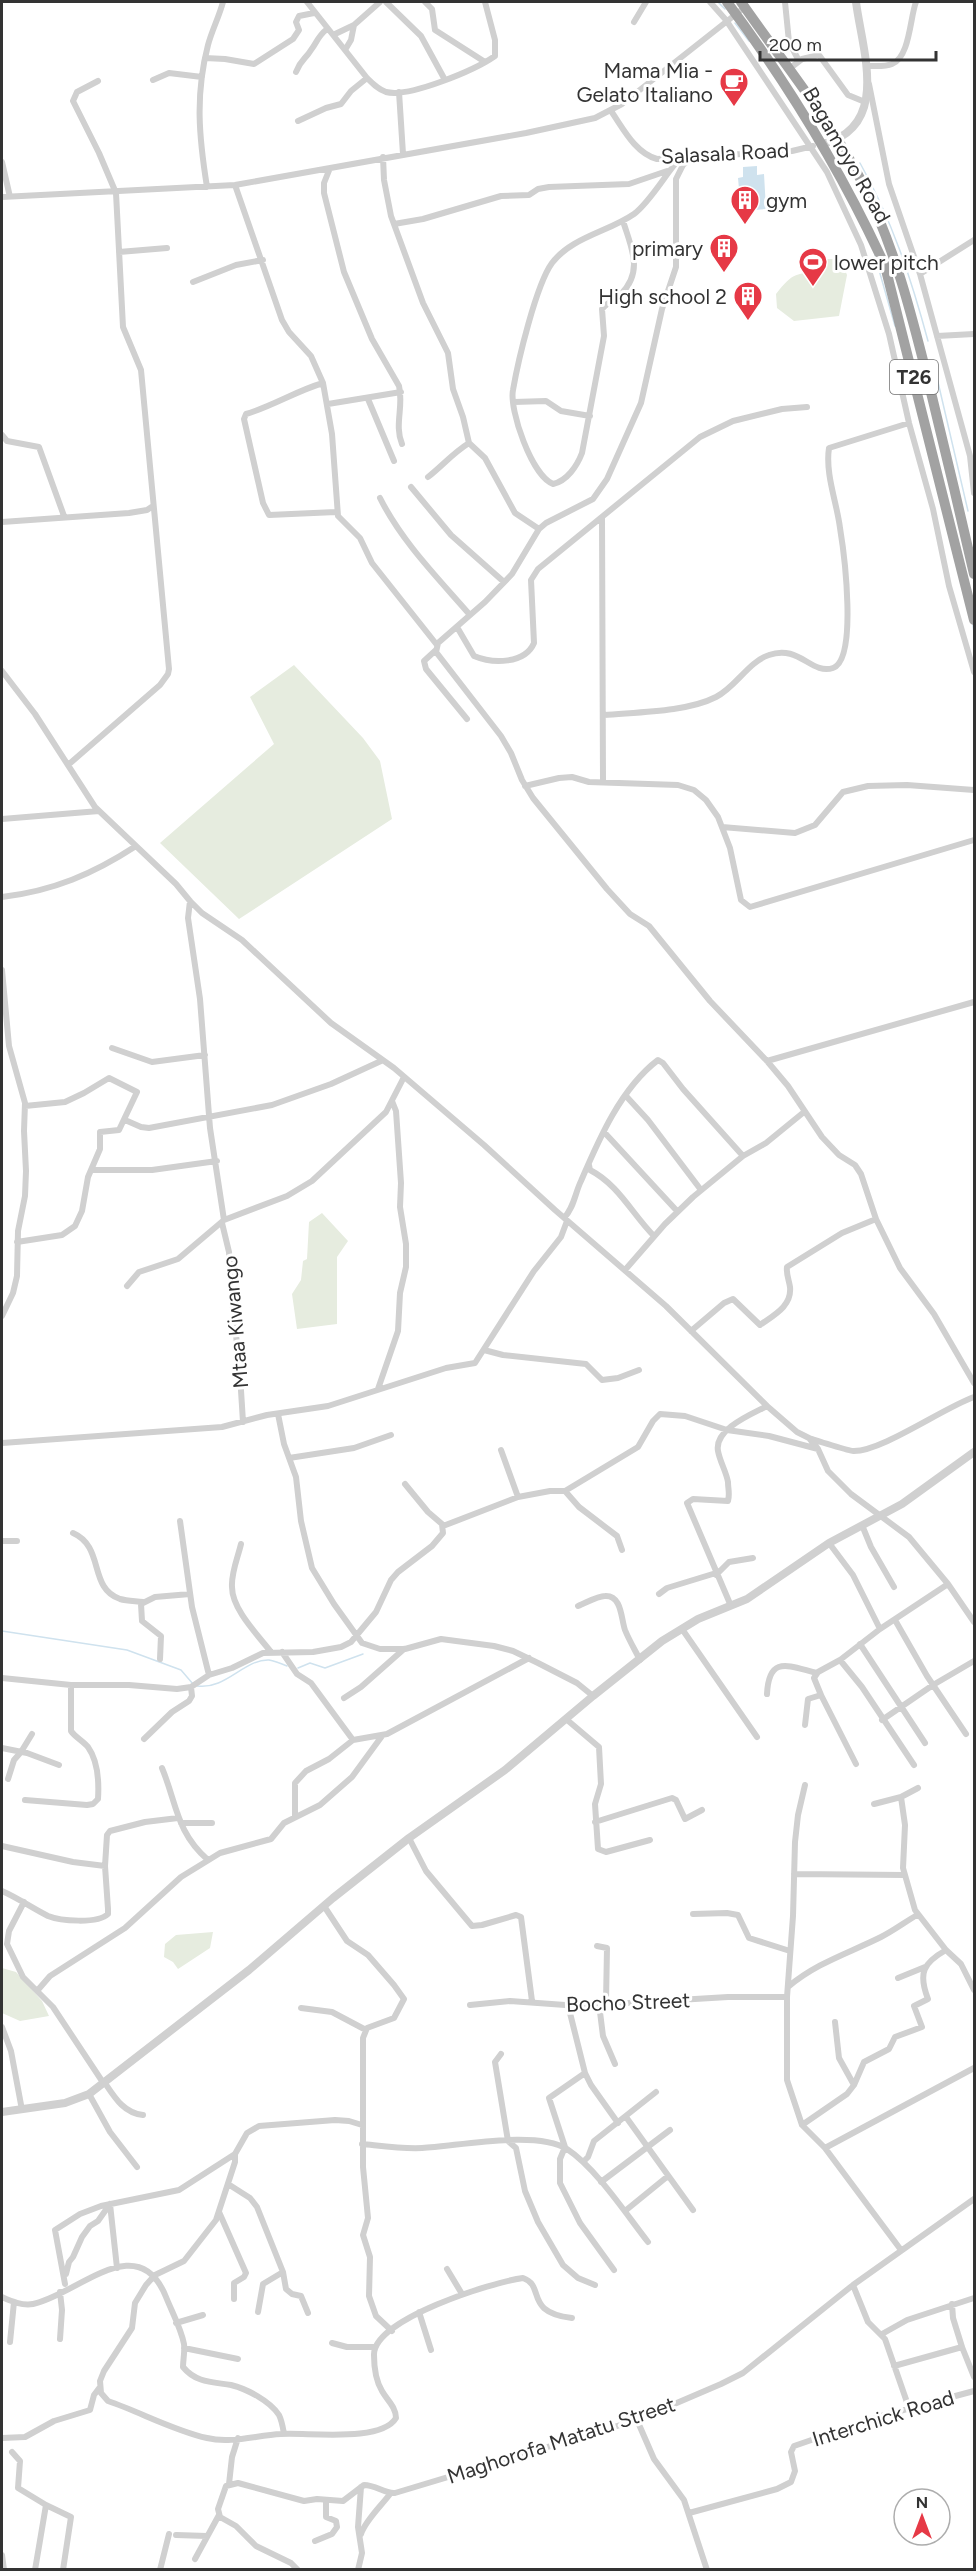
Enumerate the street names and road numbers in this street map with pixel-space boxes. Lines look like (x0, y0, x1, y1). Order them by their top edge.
street label: Bagamoyo Road (798, 83, 896, 227)
street label: Salasala Road (660, 137, 790, 169)
road number: T26 (890, 360, 938, 394)
street label: Mtaa Kiwango (217, 1255, 253, 1389)
street label: Bocho Street (565, 1987, 691, 2017)
street label: Interchick Road (809, 2385, 957, 2451)
street label: Maghorofa Matatu Street (444, 2391, 678, 2489)

